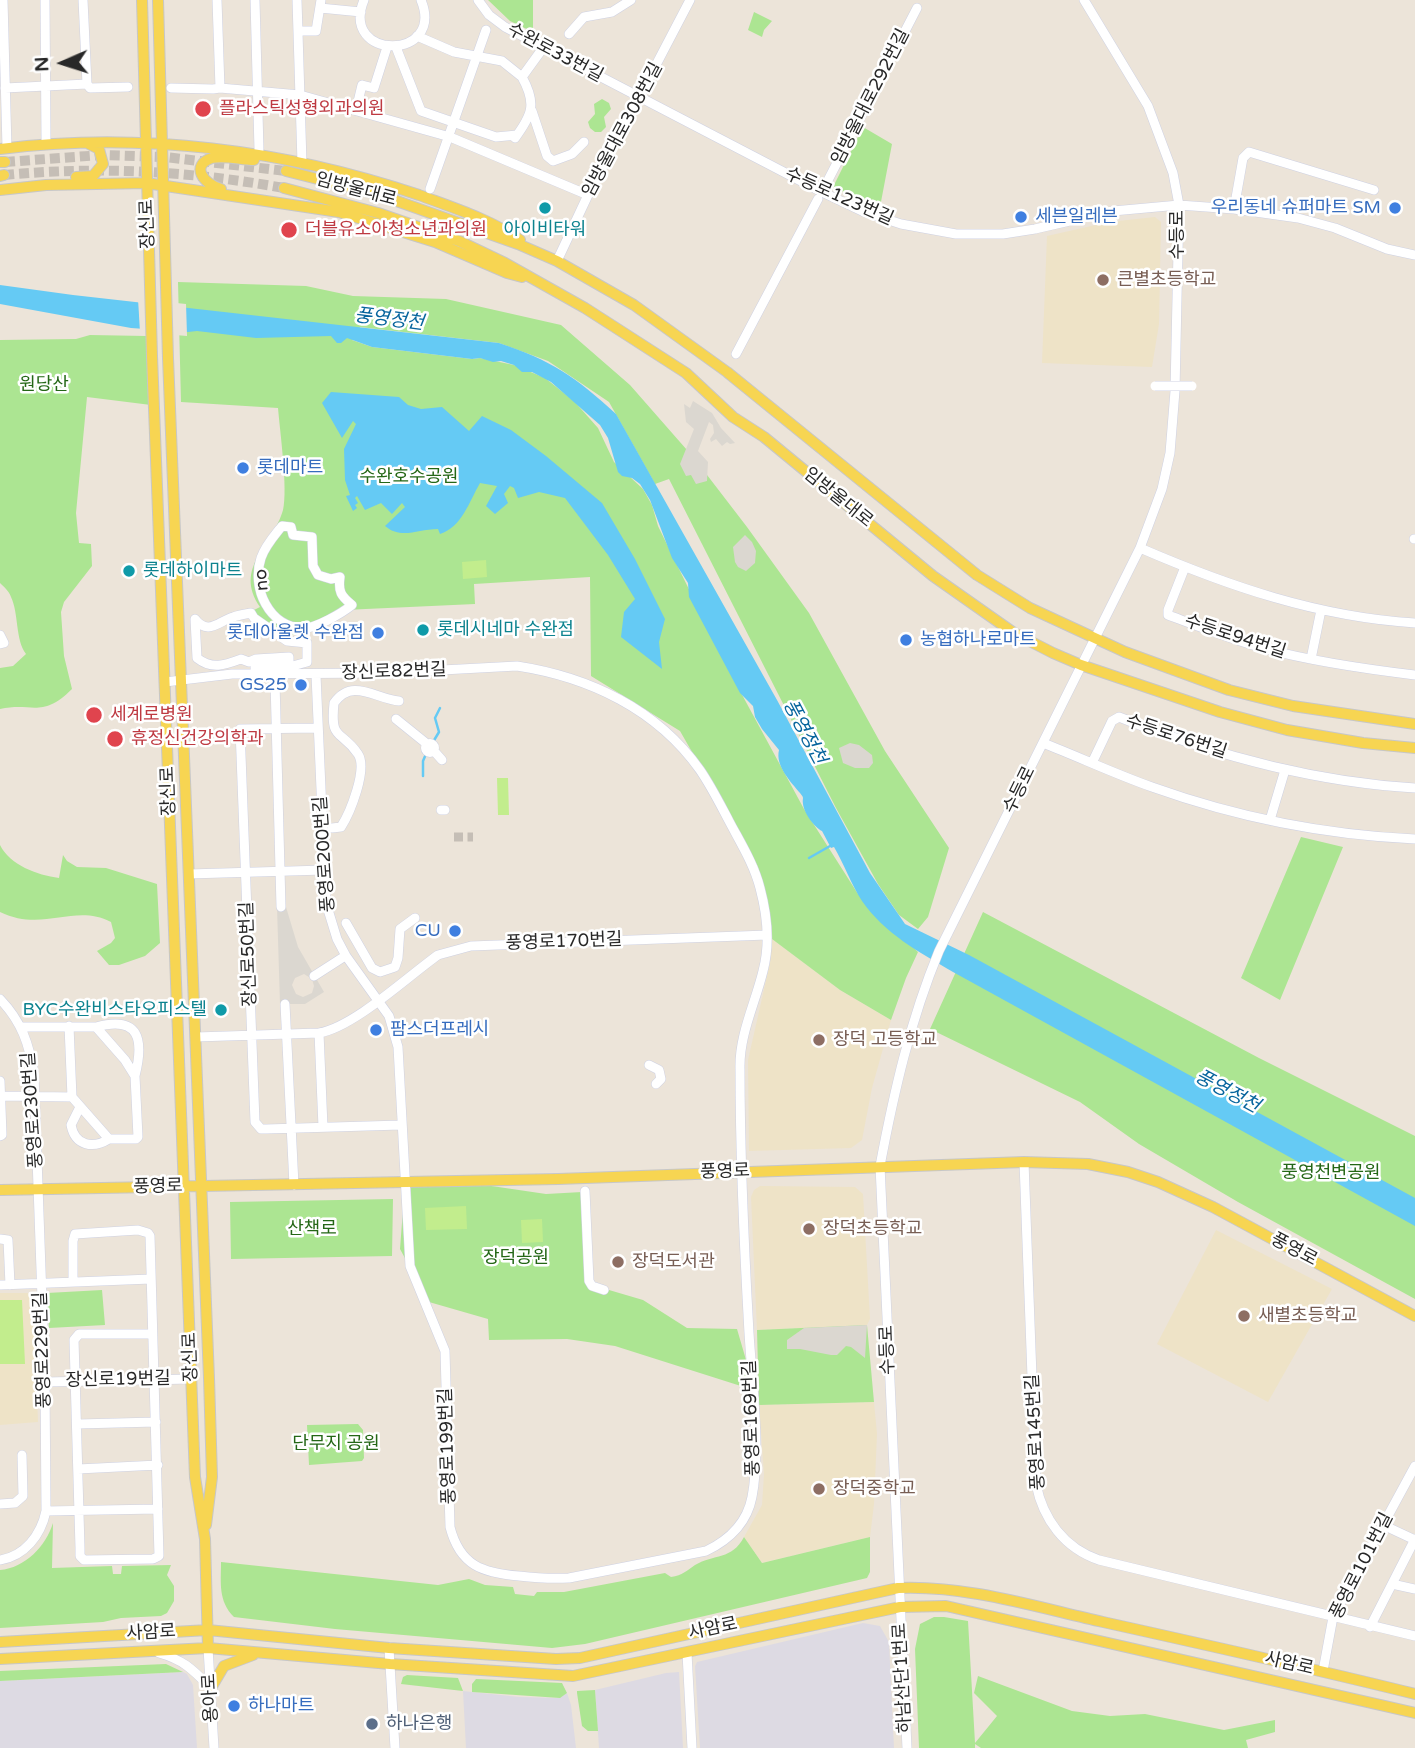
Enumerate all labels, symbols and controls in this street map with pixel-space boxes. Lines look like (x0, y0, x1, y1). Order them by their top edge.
street label: 수완로33번길 (503, 19, 607, 87)
street label: 임방울대로292번길 (827, 25, 915, 169)
north arrow (28, 28, 98, 98)
text: N (31, 56, 53, 72)
street label: 임방울대로308번길 (578, 59, 668, 201)
place label: 플라스틱성형외과의원 (219, 98, 385, 120)
marker: 플라스틱성형외과의원 (193, 99, 213, 119)
street label: 수등로123번길 (781, 163, 897, 231)
street label: 임방울대로 (313, 169, 399, 211)
place label: 우리동네 슈퍼마트 SM (1211, 197, 1381, 219)
street label: 장신로 (136, 199, 160, 249)
marker: 아이비타워 (537, 200, 553, 216)
marker: 우리동네 슈퍼마트 SM (1387, 200, 1403, 216)
place label: 세븐일레븐 (1035, 206, 1118, 228)
marker: 세븐일레븐 (1013, 209, 1029, 225)
street label: 수등로 (1167, 210, 1189, 260)
place label: 더블유소아청소년과의원 (305, 219, 487, 241)
place label: 아이비타워 (504, 219, 586, 241)
marker: 더블유소아청소년과의원 (279, 220, 299, 240)
place label: 큰별초등학교 (1117, 269, 1216, 291)
marker: 큰별초등학교 (1095, 272, 1111, 288)
water label: 풍영정천 (353, 304, 425, 336)
park label: 원당산 (19, 374, 69, 396)
place label: 롯데마트 (257, 457, 323, 479)
marker: 롯데마트 (235, 460, 251, 476)
street label: 임방울대로 (799, 464, 877, 532)
park label: 수완호수공원 (359, 466, 459, 488)
place label: 롯데하이마트 (143, 560, 242, 582)
marker: 롯데하이마트 (121, 563, 137, 579)
street label: no (250, 568, 274, 592)
street label: 수등로94번길 (1182, 610, 1288, 664)
place label: 롯데시네마 수완점 (437, 619, 574, 641)
place label: 롯데아울렛 수완점 (227, 622, 364, 644)
marker: 롯데시네마 수완점 (415, 622, 431, 638)
marker: 롯데아울렛 수완점 (370, 625, 386, 641)
place label: 농협하나로마트 (920, 629, 1036, 651)
marker: 농협하나로마트 (898, 632, 914, 648)
street label: 장신로82번길 (341, 659, 447, 685)
place label: GS25 (240, 674, 287, 696)
marker: GS25 (293, 677, 309, 693)
water label: 풍영정천 (778, 696, 830, 768)
place label: 세계로병원 (110, 704, 193, 726)
marker: 세계로병원 (84, 705, 104, 725)
street label: 수등로76번길 (1123, 710, 1229, 764)
place label: 휴정신건강의학과 (131, 728, 263, 750)
marker: 휴정신건강의학과 (105, 729, 125, 749)
street label: 수등로 (999, 763, 1041, 817)
street label: 장신로 (157, 766, 181, 816)
street label: 풍영로200번길 (310, 795, 340, 913)
street label: 장신로50번길 (236, 901, 262, 1007)
place label: CU (415, 920, 441, 942)
marker: CU (447, 923, 463, 939)
street label: 풍영로170번길 (505, 929, 623, 955)
place label: BYC수완비스타오피스텔 (23, 999, 207, 1021)
marker: BYC수완비스타오피스텔 (213, 1002, 229, 1018)
place label: 팜스더프레시 (390, 1019, 489, 1041)
marker: 팜스더프레시 (368, 1022, 384, 1038)
place label: 장덕 고등학교 (833, 1029, 937, 1051)
marker: 장덕 고등학교 (811, 1032, 827, 1048)
street label: 풍영로230번길 (18, 1051, 48, 1169)
water label: 풍영정천 (1191, 1066, 1263, 1118)
street label: 풍영로 (700, 1160, 750, 1184)
park label: 풍영천변공원 (1281, 1162, 1381, 1184)
street label: 풍영로 (133, 1176, 183, 1198)
park label: 산책로 (287, 1218, 337, 1240)
place label: 장덕초등학교 (823, 1218, 922, 1240)
marker: 장덕초등학교 (801, 1221, 817, 1237)
street label: 풍영로 (1267, 1229, 1321, 1271)
park label: 장덕공원 (483, 1247, 549, 1269)
place label: 장덕도서관 (632, 1251, 715, 1273)
marker: 장덕도서관 (610, 1254, 626, 1270)
street label: 풍영로229번길 (30, 1291, 56, 1409)
place label: 새별초등학교 (1258, 1305, 1357, 1327)
marker: 새별초등학교 (1236, 1308, 1252, 1324)
street label: 수등로 (876, 1325, 900, 1375)
street label: 장신로 (179, 1332, 203, 1382)
street label: 풍영로169번길 (739, 1359, 765, 1477)
street label: 장신로19번길 (65, 1368, 171, 1392)
street label: 풍영로145번길 (1022, 1373, 1050, 1491)
street label: 풍영로199번길 (435, 1387, 461, 1505)
park label: 단무지 공원 (292, 1433, 380, 1455)
place label: 장덕중학교 (833, 1478, 916, 1500)
marker: 장덕중학교 (811, 1481, 827, 1497)
street label: 풍영로101번길 (1326, 1509, 1398, 1623)
street label: 사암로 (686, 1613, 740, 1645)
street label: 사암로 (126, 1621, 176, 1645)
street label: 하남산단1번로 (889, 1622, 917, 1734)
street label: 사암로 (1262, 1648, 1316, 1680)
street label: 용아로 (199, 1673, 223, 1723)
place label: 하나마트 (248, 1695, 314, 1717)
marker: 하나마트 (226, 1698, 242, 1714)
place label: 하나은행 (386, 1713, 452, 1735)
marker: 하나은행 (364, 1716, 380, 1732)

